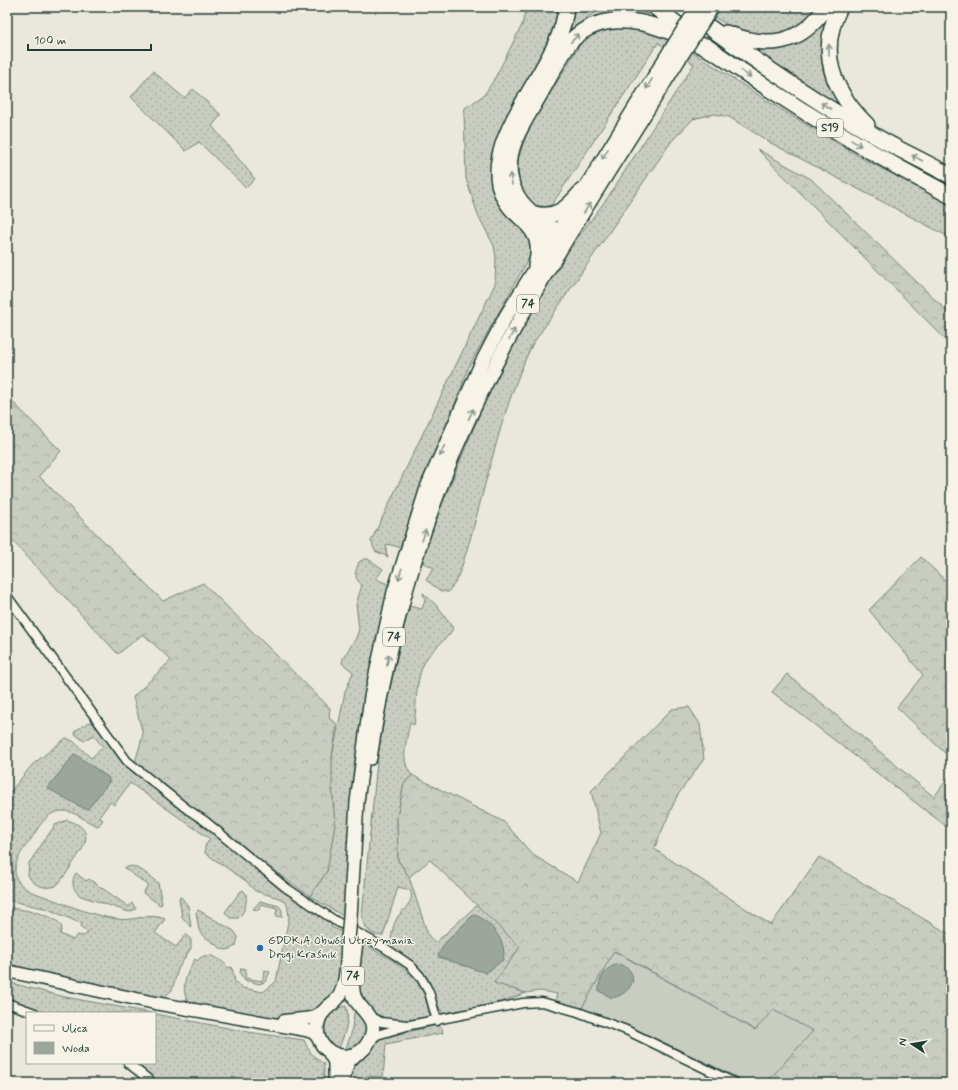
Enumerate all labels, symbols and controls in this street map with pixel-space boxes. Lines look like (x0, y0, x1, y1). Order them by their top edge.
scale bar (28, 26, 151, 52)
text: 100 m (34, 33, 66, 49)
one-way arrow (570, 33, 579, 44)
one-way arrow (826, 44, 833, 57)
one-way arrow (740, 70, 751, 78)
one-way arrow (645, 78, 653, 89)
one-way arrow (821, 102, 832, 110)
road number: S19 (817, 119, 843, 137)
one-way arrow (850, 140, 862, 148)
one-way arrow (601, 148, 609, 160)
one-way arrow (912, 154, 924, 161)
one-way arrow (507, 173, 515, 186)
one-way arrow (583, 202, 591, 214)
road number: 74 (517, 295, 539, 313)
one-way arrow (508, 328, 516, 340)
one-way arrow (468, 409, 475, 421)
one-way arrow (438, 444, 445, 456)
one-way arrow (420, 530, 428, 542)
one-way arrow (396, 567, 403, 580)
road number: 74 (383, 628, 405, 646)
one-way arrow (385, 654, 393, 667)
place label: GDDKiA Obwód Utrzymania Drogi Kraśnik (268, 933, 415, 963)
marker: GDDKiA Obwód Utrzymania Drogi Kraśnik (255, 943, 265, 953)
road number: 74 (342, 967, 364, 985)
legend (26, 1012, 156, 1064)
text: Ulica (62, 1021, 88, 1037)
north arrow (892, 1024, 932, 1064)
text: N (896, 1037, 911, 1047)
text: Woda (62, 1041, 90, 1057)

